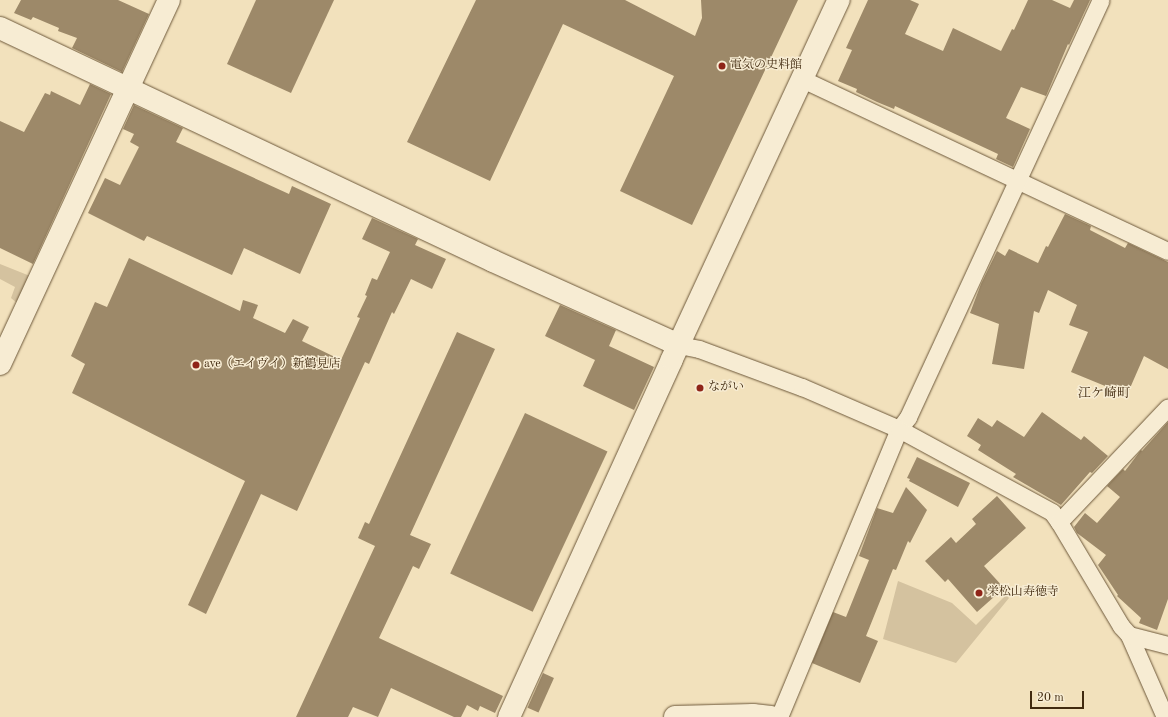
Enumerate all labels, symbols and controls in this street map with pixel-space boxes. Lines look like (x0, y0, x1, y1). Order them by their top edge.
place label: 電気の史料館 (730, 59, 802, 73)
marker: 電気の史料館 (717, 61, 727, 71)
place label: ave（エイヴイ）新鶴見店 (204, 358, 341, 372)
marker: ave（エイヴイ）新鶴見店 (191, 360, 201, 370)
place label: ながい (708, 381, 744, 395)
marker: ながい (695, 383, 705, 393)
district label: 江ケ崎町 (1078, 386, 1130, 402)
place label: 栄松山寿徳寺 (987, 586, 1059, 600)
marker: 栄松山寿徳寺 (974, 588, 984, 598)
scale bar (1032, 683, 1086, 709)
text: 20 m (1037, 692, 1064, 704)

